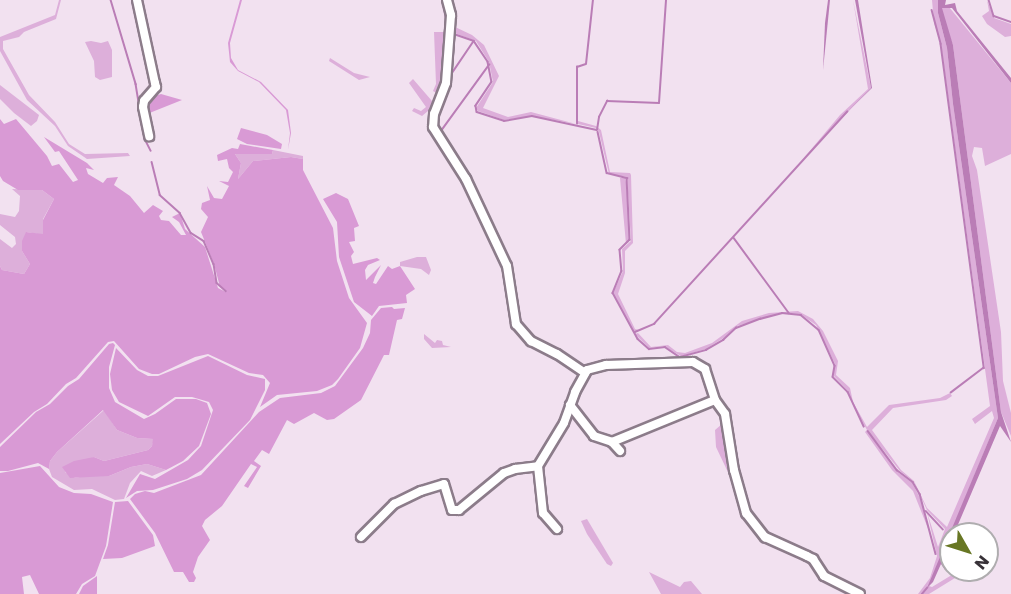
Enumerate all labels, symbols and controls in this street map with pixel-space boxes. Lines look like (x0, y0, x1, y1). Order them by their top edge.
north arrow (939, 522, 999, 582)
text: N (969, 550, 995, 574)

